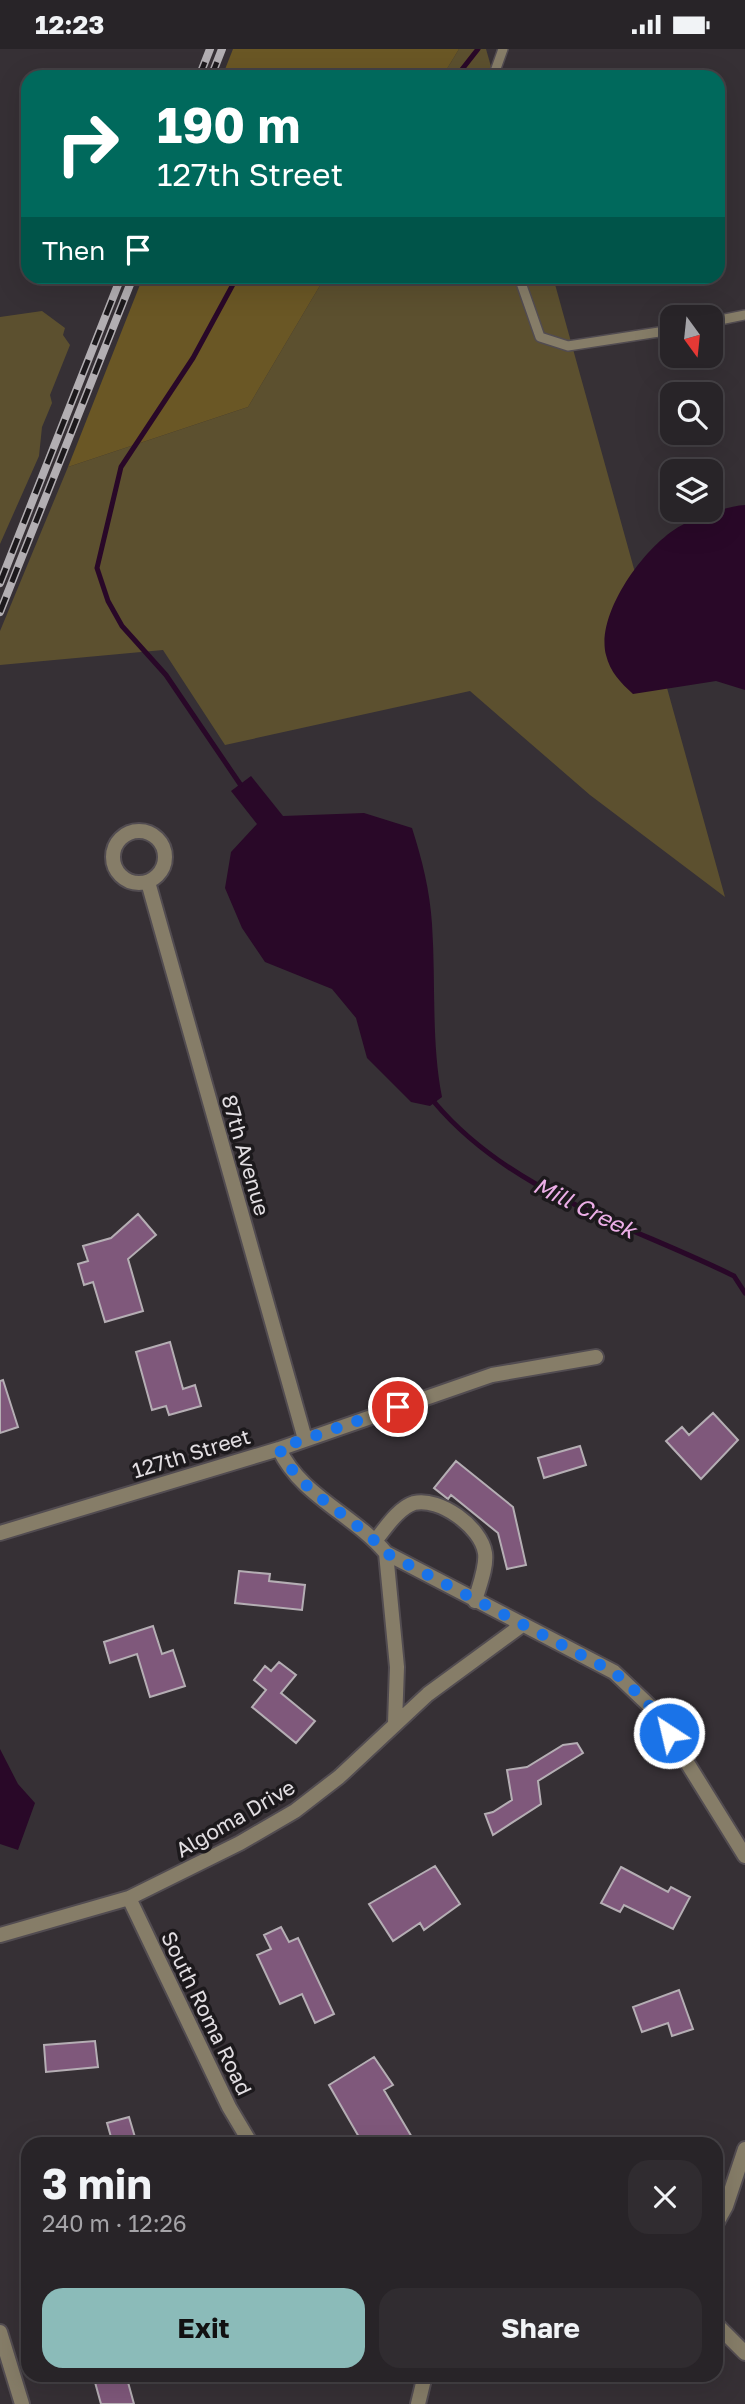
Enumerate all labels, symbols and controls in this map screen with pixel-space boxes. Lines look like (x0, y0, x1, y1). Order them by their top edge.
text: 12:23 (35, 9, 104, 40)
text: 190 m (157, 95, 300, 154)
icon: right (42, 98, 133, 189)
text: 127th Street (157, 155, 343, 193)
icon: arrive (119, 231, 157, 269)
text: Then (42, 235, 105, 266)
north arrow (660, 305, 723, 367)
map controls (660, 305, 723, 522)
button: search (660, 382, 723, 445)
button: layers (660, 459, 723, 522)
street label: 87th Avenue (216, 1092, 276, 1218)
water label: Mill Creek (529, 1170, 643, 1245)
pin (368, 1377, 428, 1437)
icon: arrive (379, 1388, 417, 1426)
street label: 127th Street (129, 1423, 253, 1483)
position arrow (632, 1696, 706, 1770)
street label: Algoma Drive (171, 1773, 299, 1863)
street label: South Roma Road (156, 1927, 258, 2099)
text: 3 min (42, 2158, 152, 2208)
button: close (628, 2160, 702, 2234)
text: 240 m · 12:26 (42, 2209, 187, 2237)
button: Exit (42, 2288, 365, 2368)
button: Share (379, 2288, 702, 2368)

